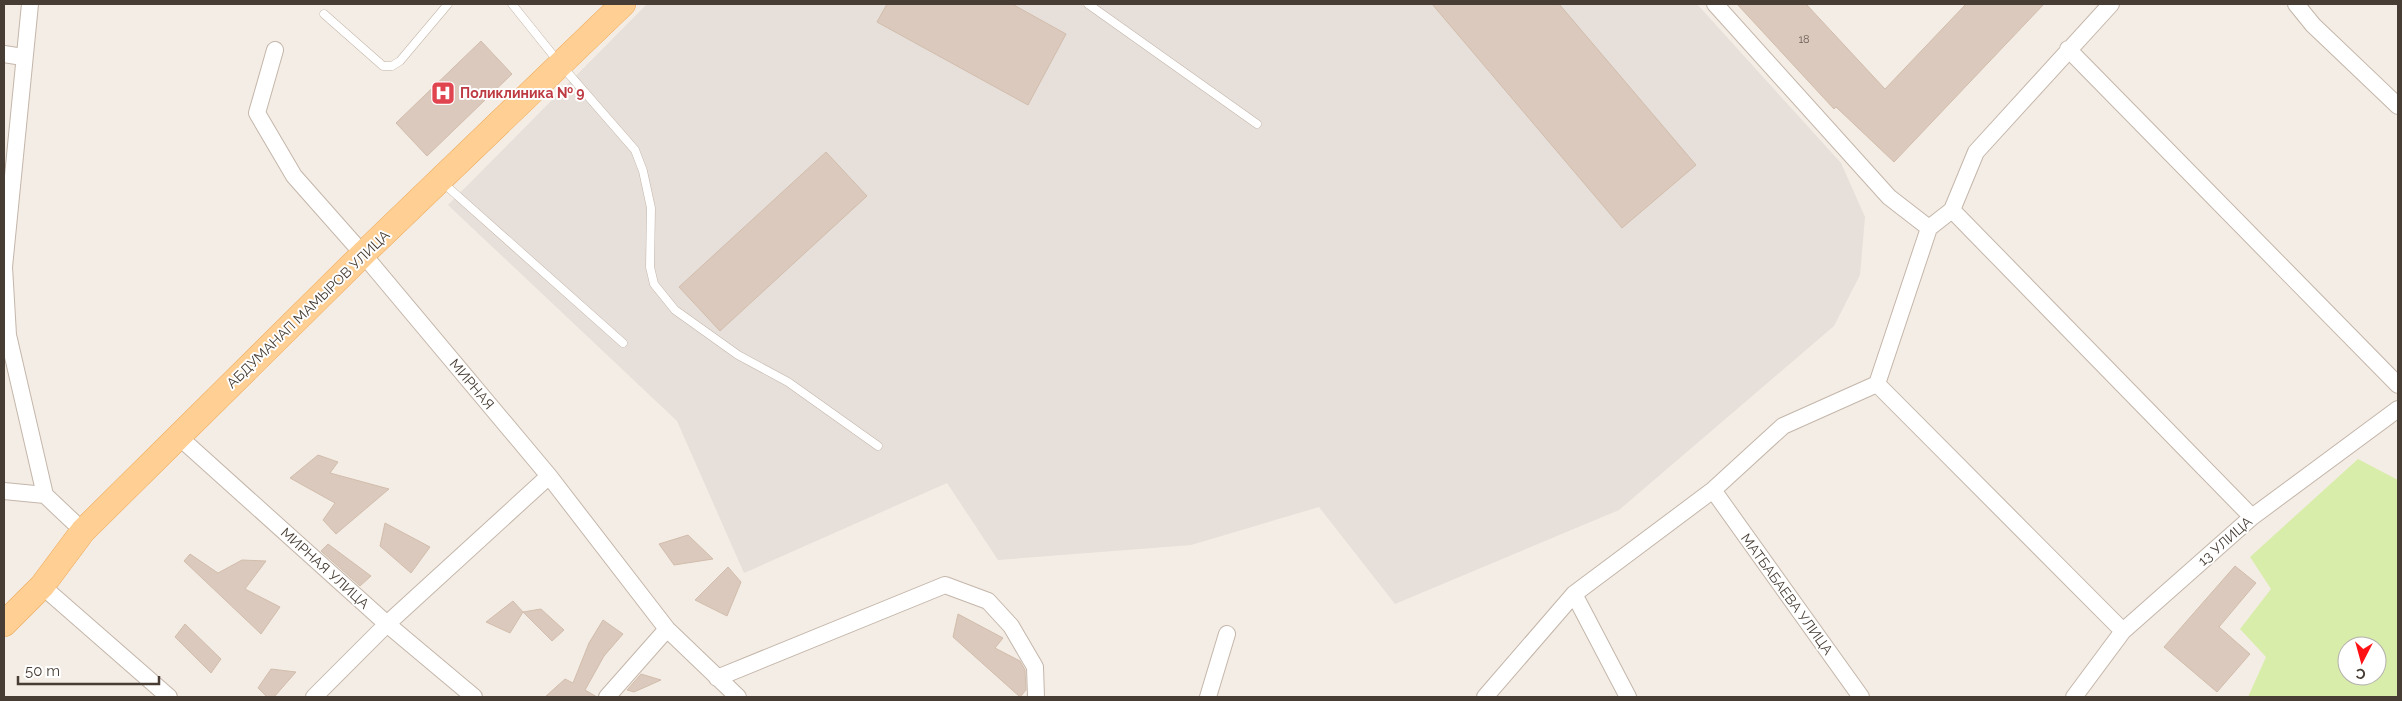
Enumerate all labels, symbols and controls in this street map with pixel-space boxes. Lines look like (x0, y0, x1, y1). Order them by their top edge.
house number: 18 (1798, 33, 1810, 46)
hospital icon: Поликлиника № 9 (430, 80, 456, 106)
place label: Поликлиника № 9 (460, 85, 585, 101)
street label: АБДУМАНАП МАМЫРОВ УЛИЦА (223, 226, 393, 391)
street label: МИРНАЯ (446, 356, 498, 412)
street label: 13 УЛИЦА (2195, 513, 2256, 569)
street label: МИРНАЯ УЛИЦА (278, 524, 373, 612)
street label: МАТБАБАЕВА УЛИЦА (1738, 530, 1837, 658)
north arrow (2337, 636, 2387, 686)
scale bar (18, 654, 159, 686)
text: 50 m (25, 662, 60, 680)
text: С (2355, 665, 2366, 682)

